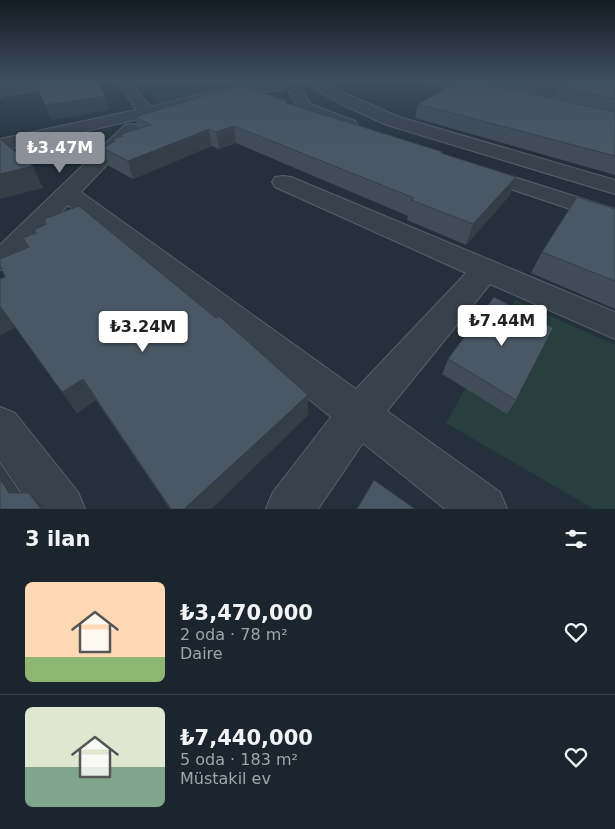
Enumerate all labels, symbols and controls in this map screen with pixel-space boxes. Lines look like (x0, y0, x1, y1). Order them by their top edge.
pin: ₺3.47M (19, 132, 101, 174)
text: ₺3.47M (27, 138, 93, 157)
pin: ₺7.44M (461, 304, 543, 347)
pin: ₺3.24M (102, 310, 184, 353)
text: ₺7.44M (469, 311, 535, 330)
text: ₺3.24M (110, 317, 176, 336)
icon: filters (562, 525, 590, 553)
text: 3 ilan (25, 527, 90, 551)
text: ₺3,470,000 (180, 601, 313, 625)
icon: home (65, 602, 125, 662)
icon: heart (562, 618, 590, 646)
text: 2 oda · 78 m² (180, 625, 288, 644)
text: Daire (180, 644, 223, 663)
text: ₺7,440,000 (180, 726, 313, 750)
icon: home (65, 727, 125, 787)
icon: heart (562, 743, 590, 771)
text: 5 oda · 183 m² (180, 750, 298, 769)
text: Müstakil ev (180, 769, 271, 788)

